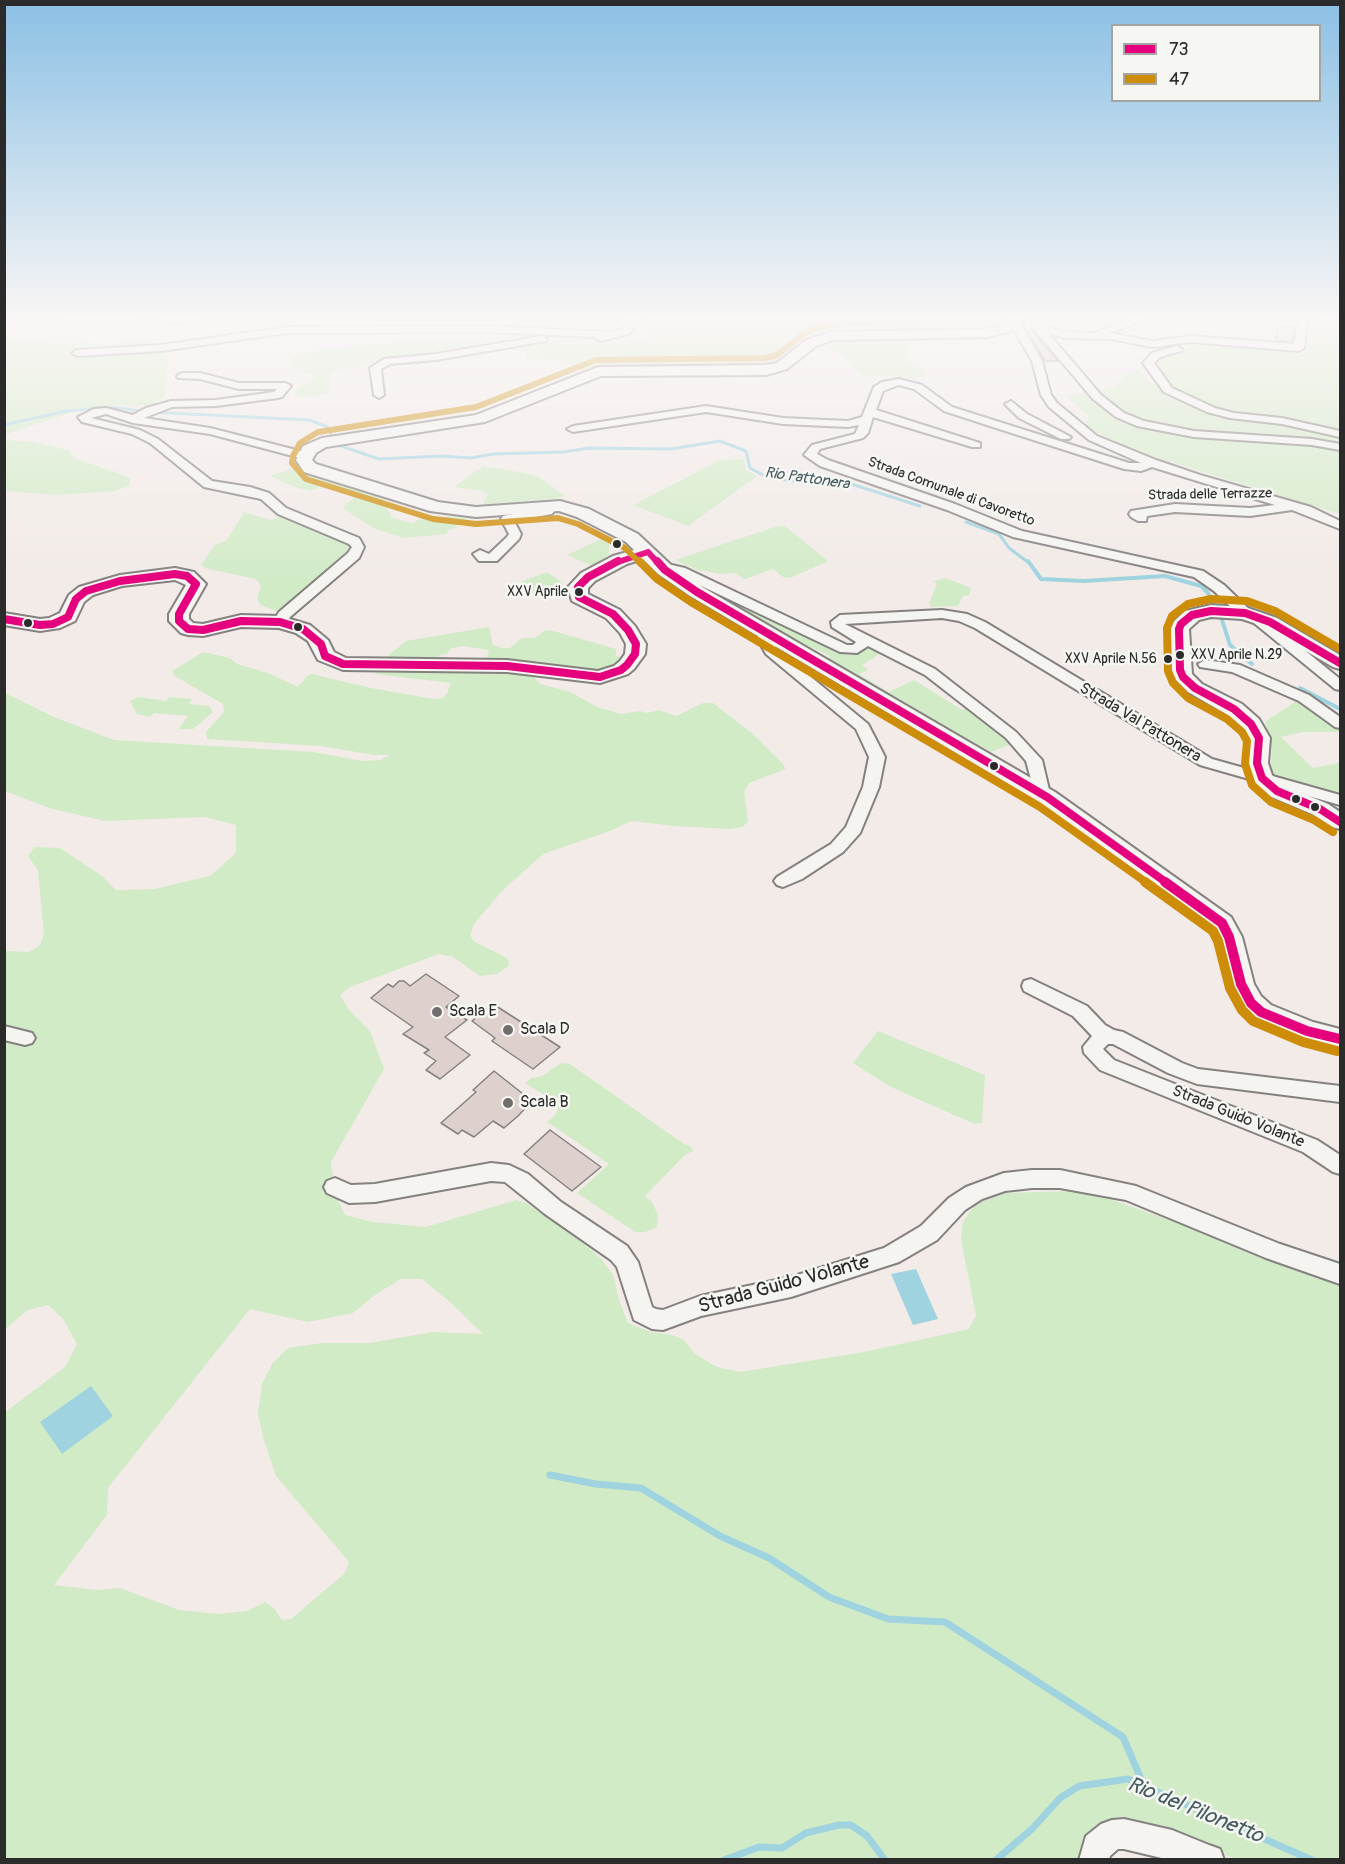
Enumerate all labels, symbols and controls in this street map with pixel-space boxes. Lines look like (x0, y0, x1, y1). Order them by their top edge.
legend (1111, 24, 1321, 102)
text: 73 (1169, 38, 1189, 61)
text: 47 (1169, 68, 1189, 91)
street label: Strada Comunale di Cavoretto (865, 454, 1037, 530)
water label: Rio Pattonera (764, 464, 850, 494)
street label: Strada delle Terrazze (1148, 486, 1272, 504)
unlabelled marker (611, 538, 623, 550)
place label: XXV Aprile (507, 584, 568, 600)
marker: XXV Aprile (573, 586, 585, 598)
unlabelled marker (22, 617, 34, 629)
unlabelled marker (292, 621, 304, 633)
place label: XXV Aprile N.29 (1191, 647, 1282, 663)
marker: XXV Aprile N.29 (1174, 649, 1186, 661)
place label: XXV Aprile N.56 (1065, 651, 1157, 667)
marker: XXV Aprile N.56 (1162, 653, 1174, 665)
street label: Strada Val Pattonera (1076, 679, 1204, 767)
unlabelled marker (988, 760, 1000, 772)
unlabelled marker (1290, 793, 1302, 805)
unlabelled marker (1309, 801, 1321, 813)
place label: Scala E (449, 1002, 497, 1022)
marker: Scala E (430, 1005, 444, 1019)
place label: Scala D (520, 1020, 570, 1040)
marker: Scala D (501, 1023, 515, 1037)
street label: Strada Guido Volante (1169, 1082, 1307, 1152)
place label: Scala B (520, 1093, 569, 1113)
marker: Scala B (501, 1096, 515, 1110)
street label: Strada Guido Volante (696, 1251, 872, 1319)
water label: Rio del Pilonetto (1124, 1772, 1266, 1850)

